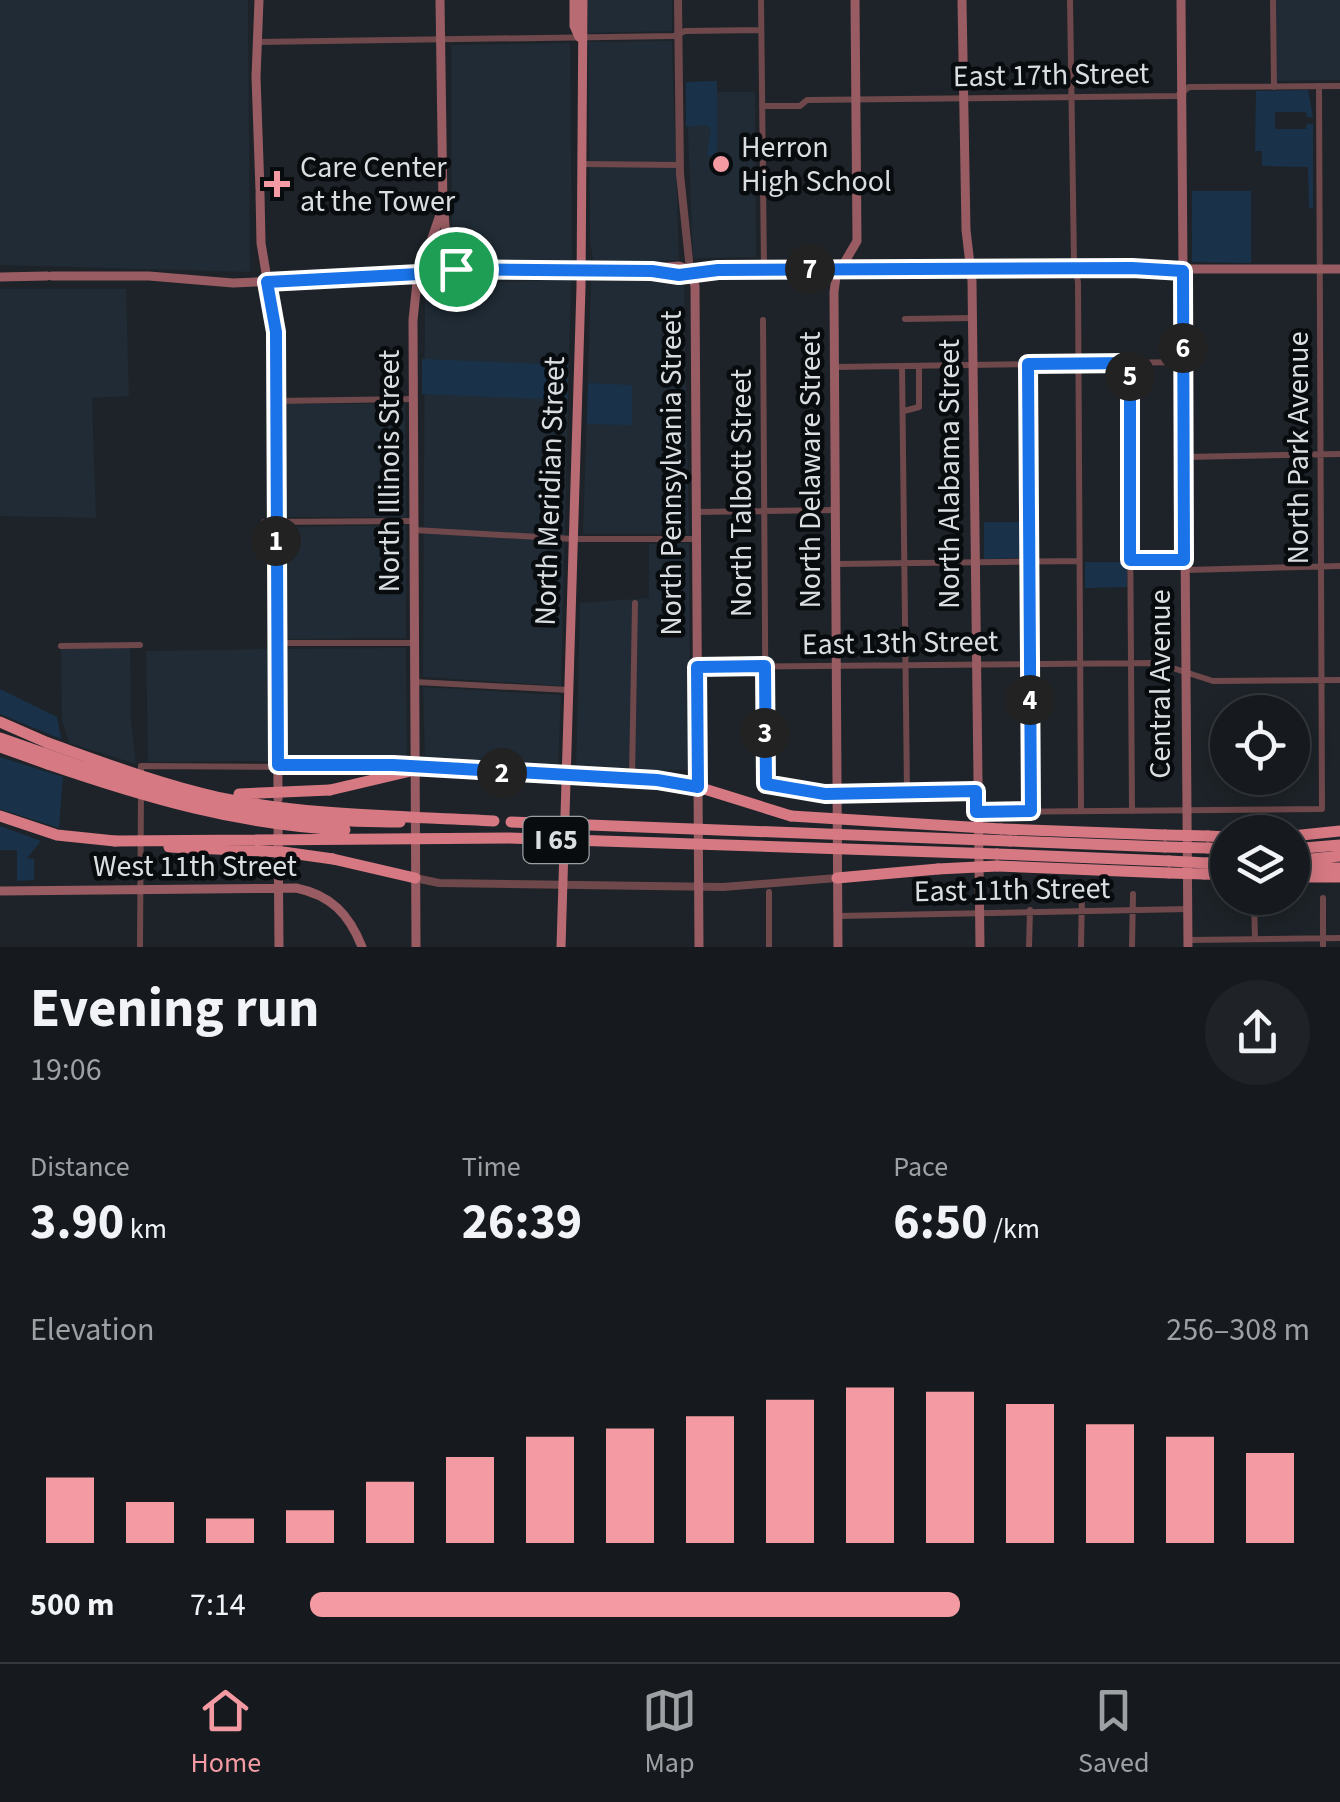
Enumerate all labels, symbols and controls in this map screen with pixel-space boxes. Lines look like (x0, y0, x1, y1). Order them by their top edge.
street label: East 17th Street (952, 52, 1150, 98)
place label: Herron High School (741, 126, 892, 203)
place label: Care Center at the Tower (300, 146, 456, 223)
marker: Herron High School (710, 153, 732, 175)
marker: Care Center at the Tower (264, 171, 290, 197)
pin (414, 227, 499, 312)
icon: arrive (429, 242, 484, 297)
pin: 7 (785, 244, 835, 294)
text: 7 (803, 249, 817, 289)
street label: North Pennsylvania Street (650, 310, 693, 636)
pin: 6 (1158, 323, 1208, 373)
text: 6 (1176, 328, 1190, 368)
street label: North Delaware Street (789, 331, 832, 609)
street label: North Park Avenue (1277, 331, 1320, 565)
street label: North Alabama Street (928, 339, 971, 609)
street label: North Illinois Street (368, 350, 411, 592)
pin: 5 (1105, 351, 1155, 401)
street label: North Meridian Street (524, 355, 576, 627)
text: 5 (1123, 356, 1137, 396)
street label: North Talbott Street (720, 369, 763, 617)
pin: 1 (251, 516, 301, 566)
text: 1 (269, 521, 283, 561)
street label: Central Avenue (1139, 589, 1182, 779)
street label: East 13th Street (801, 620, 999, 666)
pin: 4 (1005, 675, 1055, 725)
text: 4 (1023, 680, 1037, 720)
map controls (1210, 695, 1310, 915)
button: locate (1210, 695, 1310, 795)
pin: 3 (740, 708, 790, 758)
text: 3 (758, 713, 772, 753)
pin: 2 (477, 748, 527, 798)
text: 2 (495, 753, 509, 793)
button: layers (1210, 815, 1310, 915)
road number: I 65 (524, 817, 588, 863)
street label: West 11th Street (93, 845, 297, 888)
street label: East 11th Street (913, 867, 1111, 913)
text: Evening run (30, 970, 319, 1048)
button: share (1205, 980, 1310, 1085)
text: 19:06 (30, 1047, 102, 1093)
text: Distance (30, 1147, 130, 1187)
text: Time (462, 1147, 521, 1187)
text: Pace (893, 1147, 948, 1187)
text: 3.90 (30, 1187, 124, 1258)
text: 26:39 (462, 1187, 582, 1258)
text: 6:50 (893, 1187, 988, 1258)
text: km (124, 1209, 167, 1249)
text: /km (988, 1209, 1040, 1249)
text: Elevation (30, 1307, 155, 1353)
text: 256–308 m (1166, 1307, 1310, 1353)
text: 500 m (30, 1582, 115, 1628)
text: 7:14 (190, 1582, 246, 1628)
tab: Home (190, 1683, 261, 1783)
tab: Map (642, 1683, 697, 1783)
tab: Saved (1078, 1683, 1149, 1783)

